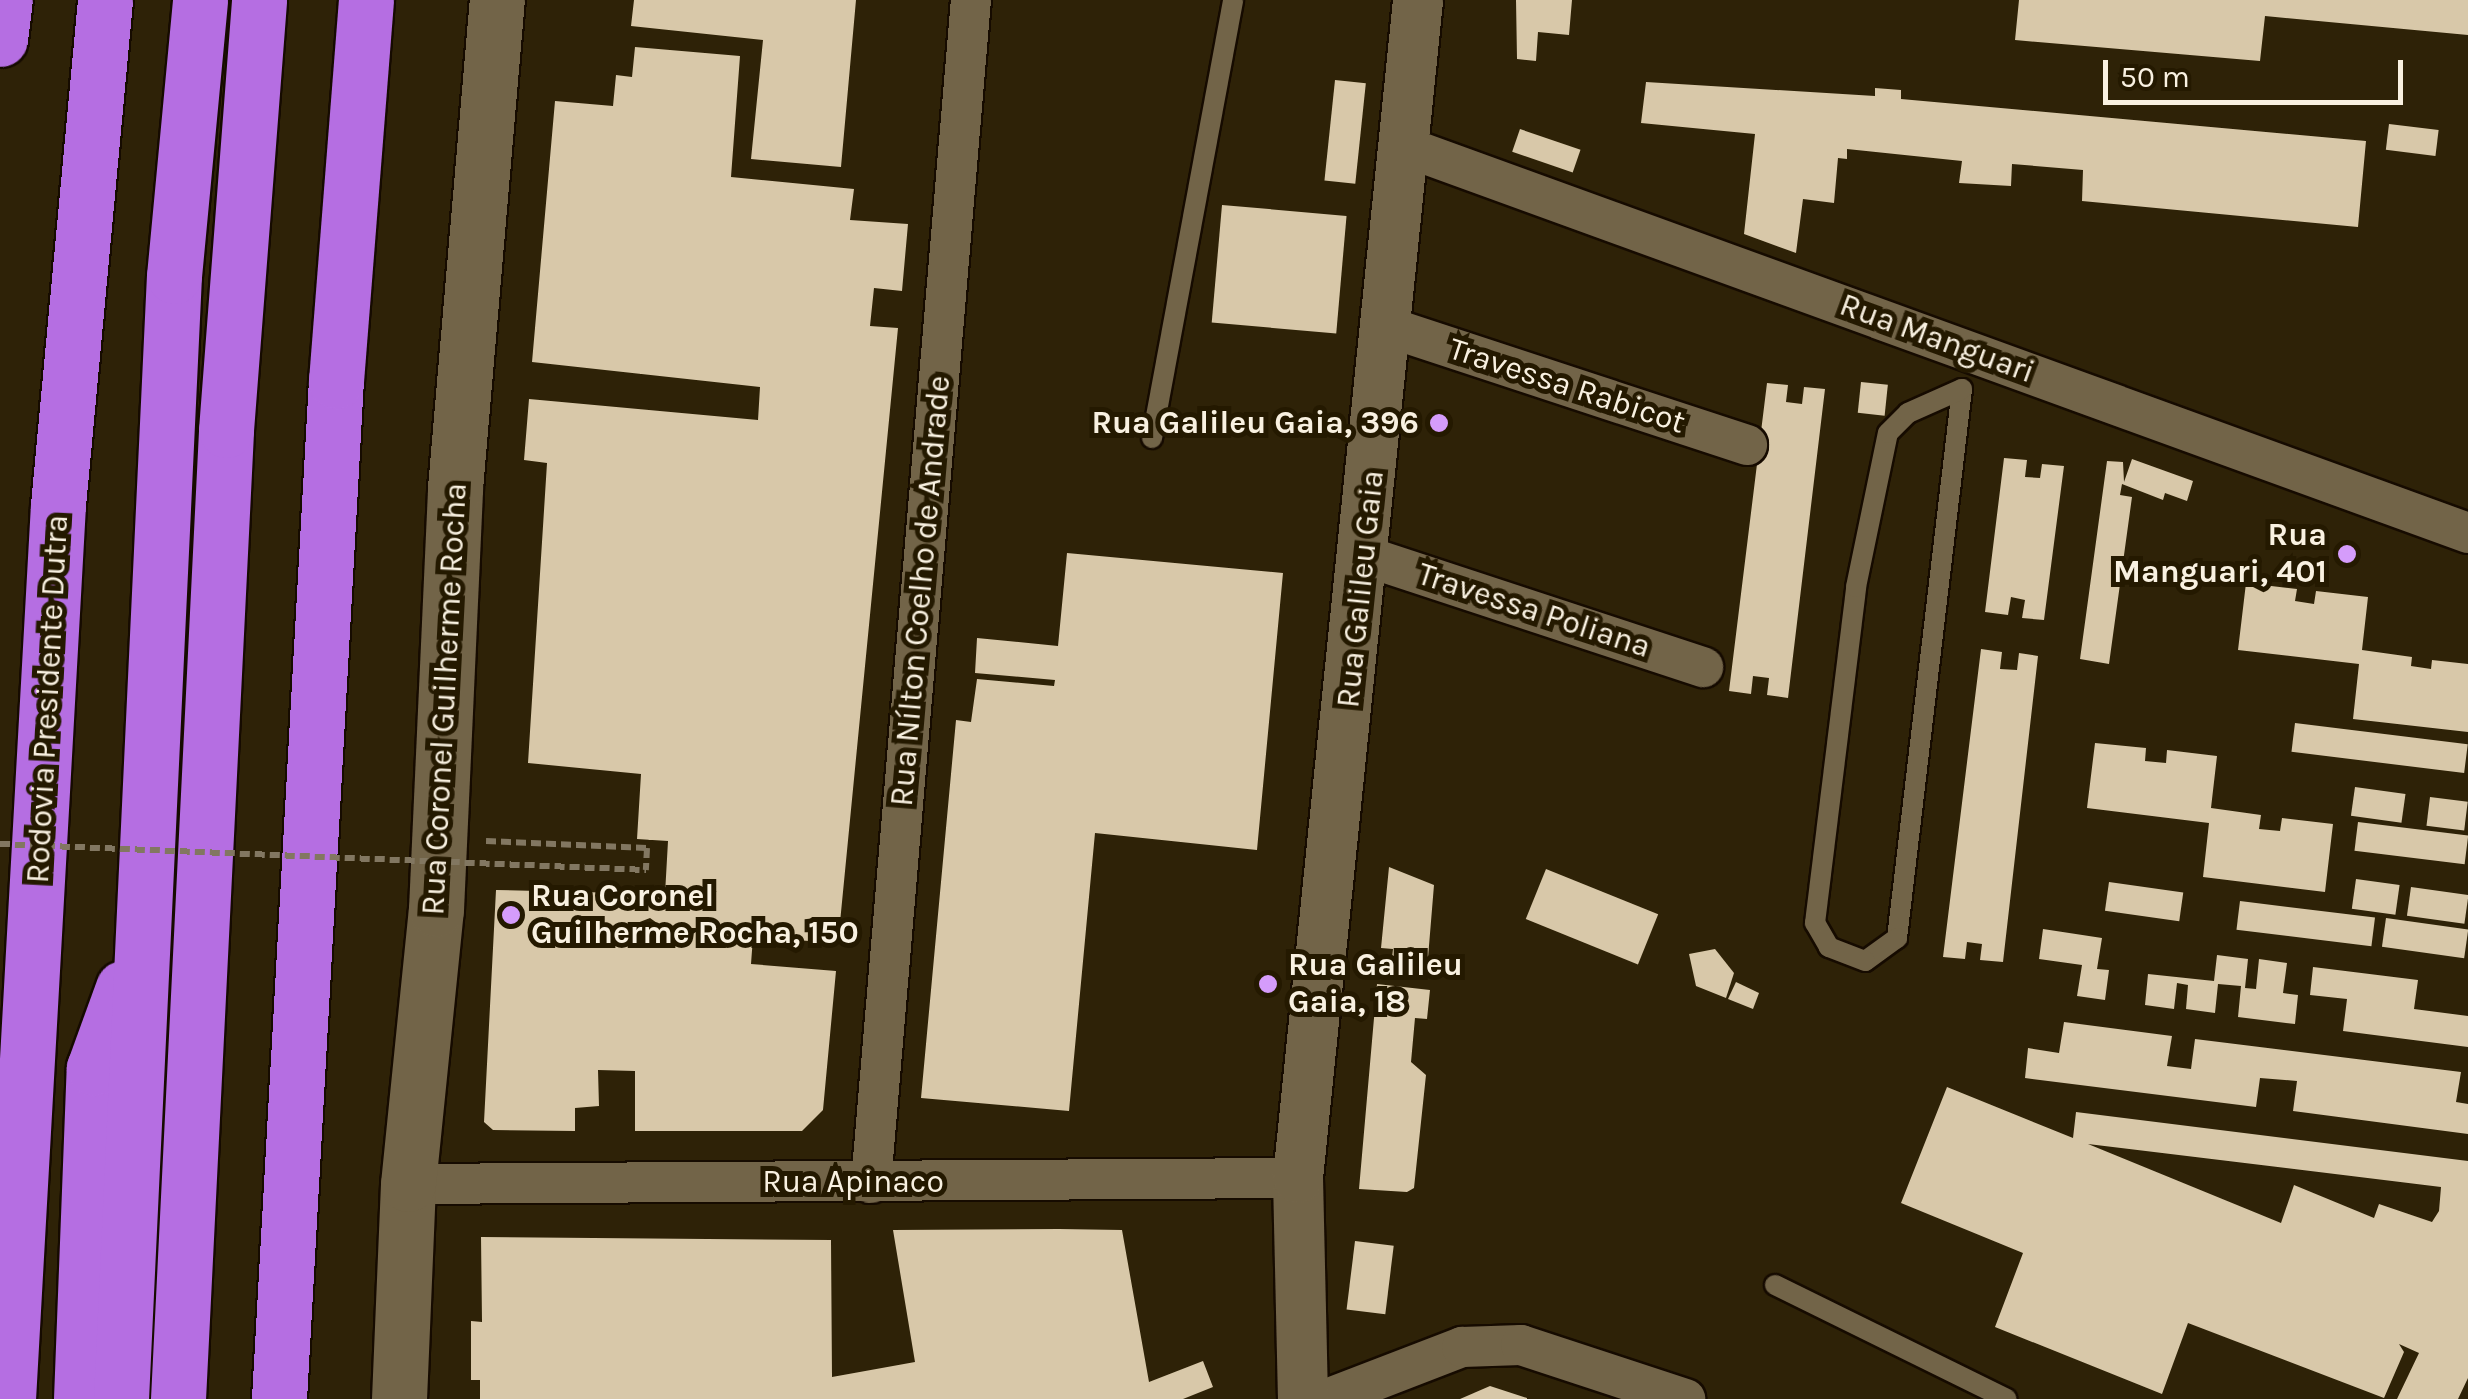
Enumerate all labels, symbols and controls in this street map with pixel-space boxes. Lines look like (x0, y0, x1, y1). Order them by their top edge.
scale bar (2108, 40, 2408, 102)
text: 50 m (2120, 59, 2190, 95)
street label: Rua Manguari (1834, 286, 2040, 392)
street label: Travessa Rabicot (1444, 330, 1690, 442)
street label: Rua Nílton Coelho de Andrade (883, 374, 959, 808)
place label: Rua Galileu Gaia, 396 (1091, 404, 1419, 442)
marker: Rua Galileu Gaia, 396 (1428, 412, 1450, 434)
street label: Rua Galileu Gaia (1329, 468, 1393, 710)
street label: Rua Coronel Guilherme Rocha (414, 482, 476, 916)
street label: Rodovia Presidente Dutra (19, 514, 77, 884)
place label: Rua Manguari, 401 (2113, 517, 2327, 592)
marker: Rua Manguari, 401 (2336, 543, 2358, 565)
street label: Travessa Poliana (1413, 555, 1655, 667)
place label: Rua Coronel Guilherme Rocha, 150 (531, 878, 859, 953)
marker: Rua Coronel Guilherme Rocha, 150 (500, 904, 522, 926)
place label: Rua Galileu Gaia, 18 (1288, 947, 1463, 1022)
marker: Rua Galileu Gaia, 18 (1257, 973, 1279, 995)
street label: Rua Apinaco (762, 1163, 944, 1201)

